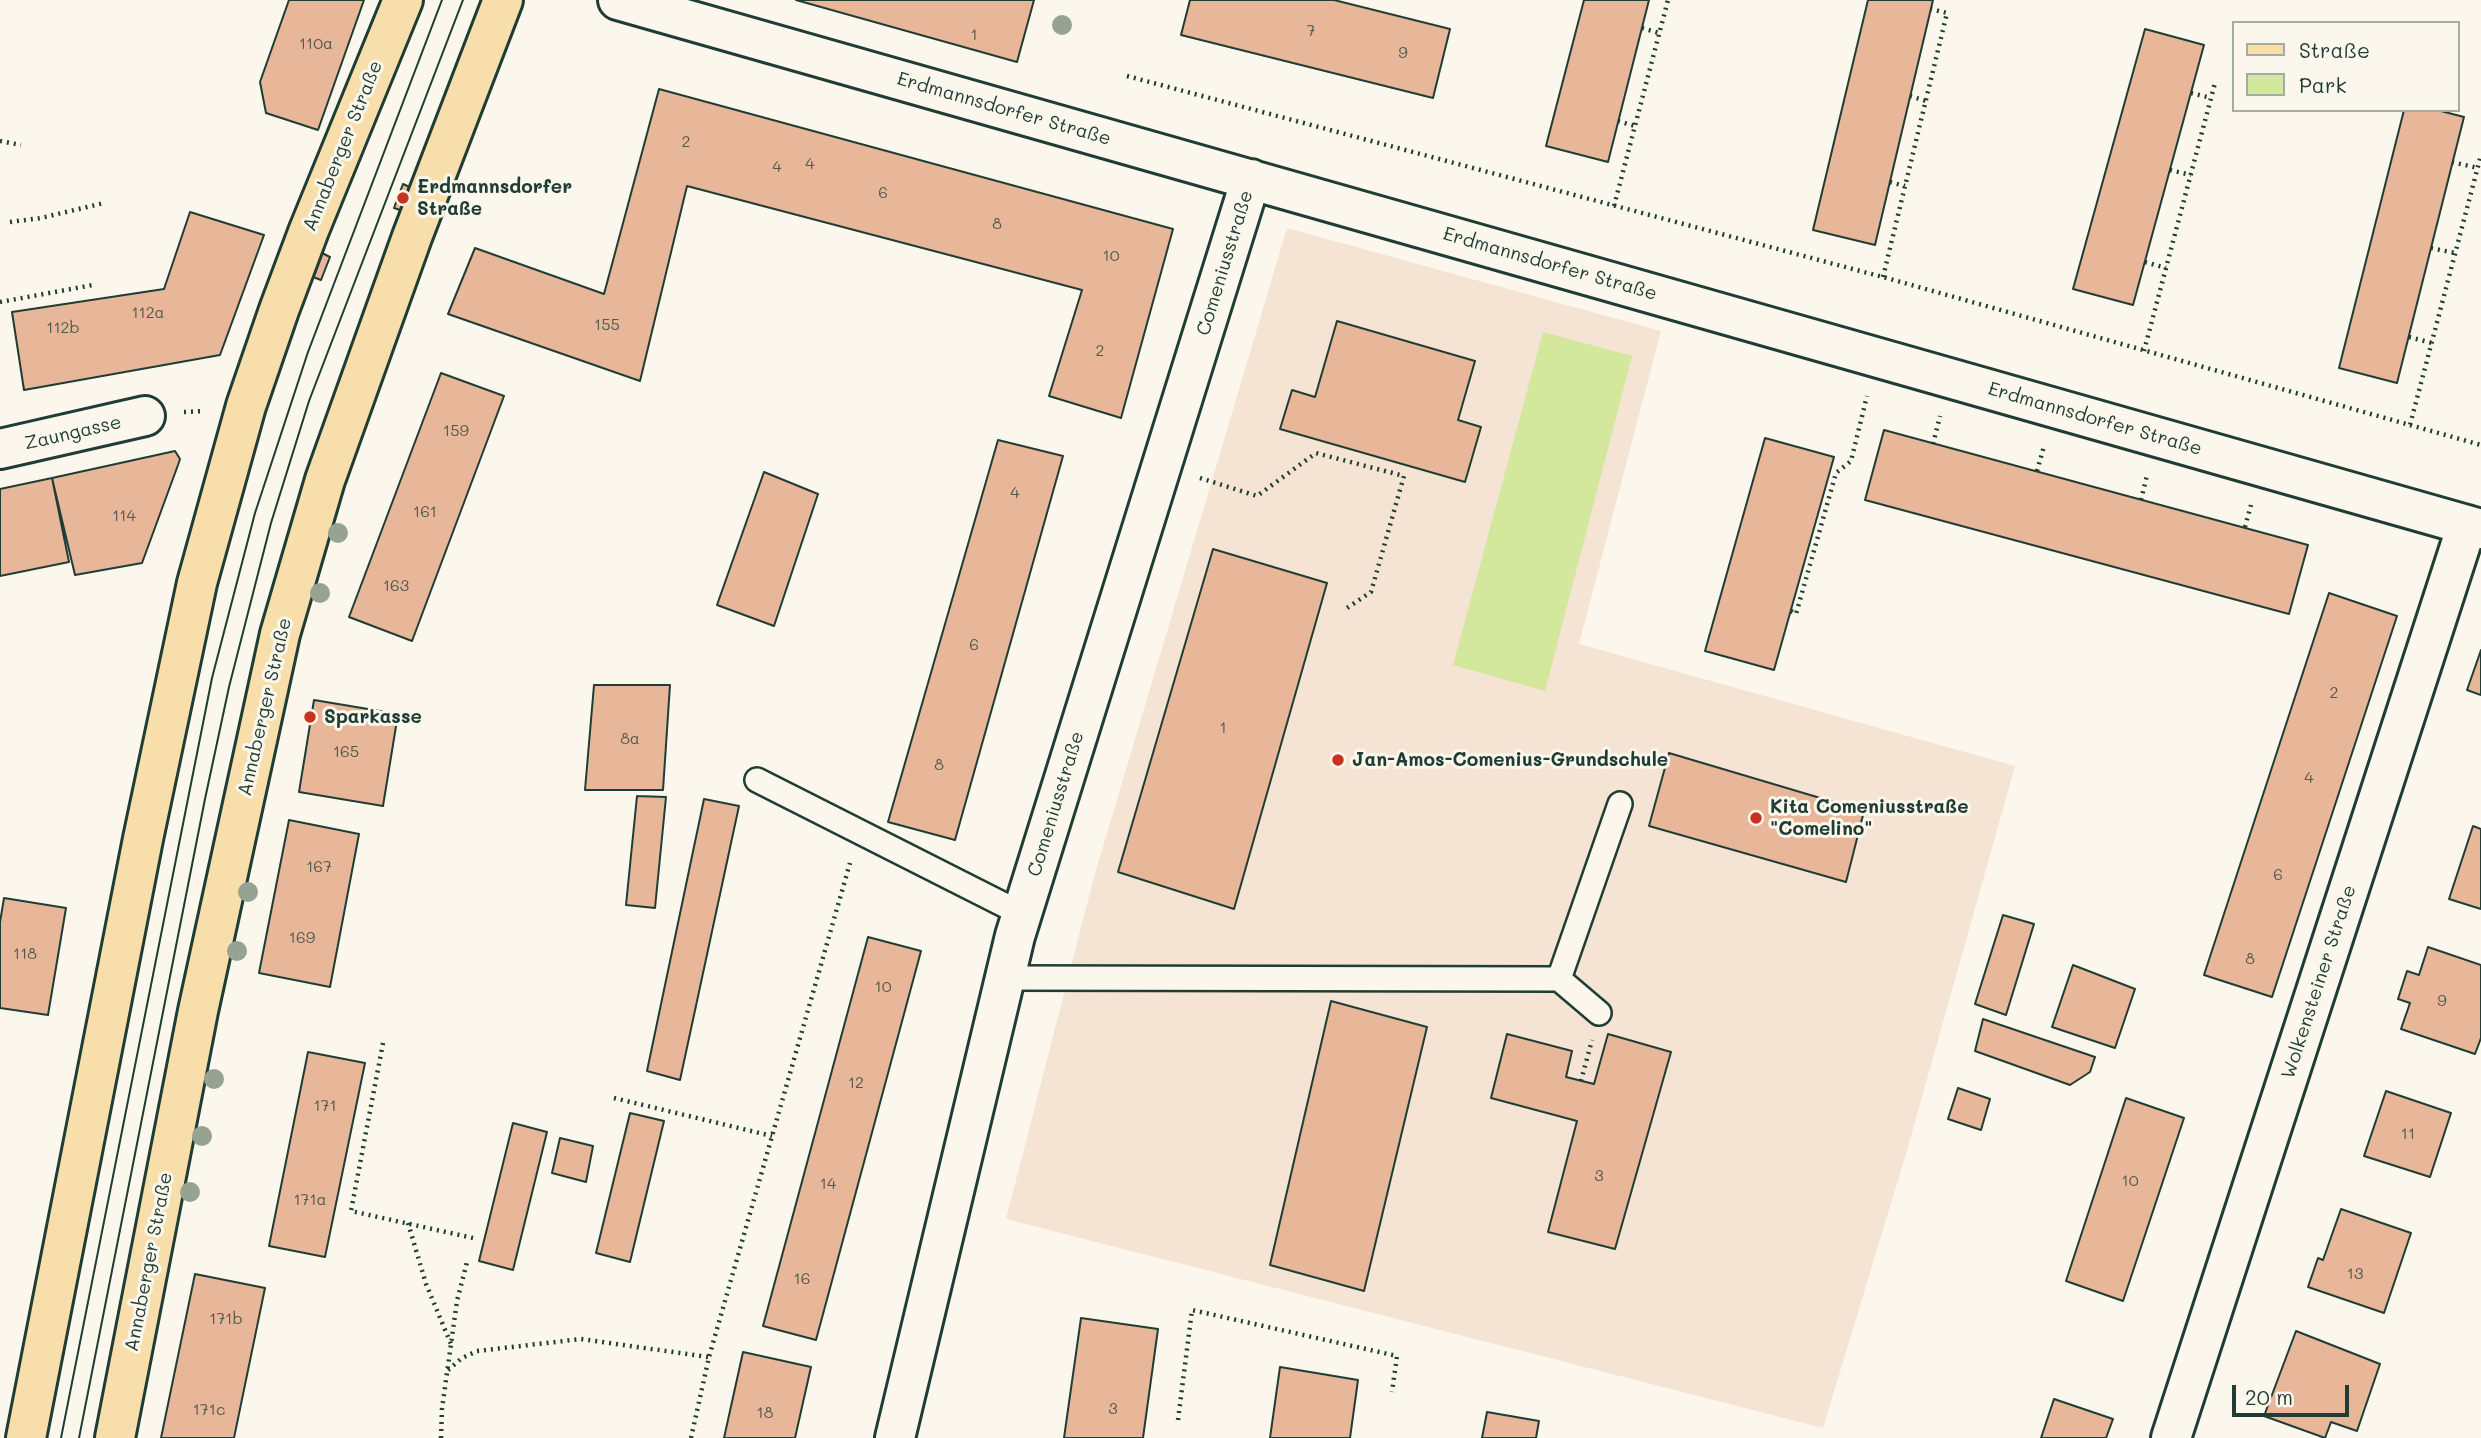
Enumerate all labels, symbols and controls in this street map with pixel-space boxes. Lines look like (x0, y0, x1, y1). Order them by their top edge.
house number: 7 (1307, 21, 1315, 41)
legend (2232, 21, 2460, 112)
house number: 1 (970, 25, 978, 45)
house number: 110a (299, 34, 333, 54)
text: Straße (2299, 36, 2370, 63)
house number: 9 (1398, 43, 1408, 63)
street label: Annaberger Straße (298, 57, 388, 235)
street label: Erdmannsdorfer Straße (894, 68, 1114, 150)
text: Park (2299, 71, 2347, 98)
house number: 2 (682, 132, 690, 152)
house number: 4 (805, 154, 815, 174)
house number: 4 (772, 157, 782, 177)
place label: Erdmannsdorfer Straße (417, 176, 572, 220)
house number: 6 (878, 183, 888, 203)
street label: Comeniusstraße (1192, 188, 1258, 338)
marker: Erdmannsdorfer Straße (395, 190, 411, 206)
house number: 8 (992, 214, 1002, 234)
street label: Erdmannsdorfer Straße (1440, 223, 1660, 305)
house number: 10 (1102, 246, 1120, 266)
house number: 112a (131, 303, 165, 323)
house number: 155 (594, 315, 620, 335)
house number: 112b (46, 318, 80, 338)
house number: 2 (1096, 341, 1104, 361)
street label: Erdmannsdorfer Straße (1985, 378, 2205, 460)
street label: Zaungasse (22, 411, 124, 455)
house number: 159 (443, 421, 469, 441)
house number: 4 (1010, 483, 1020, 503)
house number: 161 (413, 502, 437, 522)
house number: 114 (112, 506, 136, 526)
house number: 163 (383, 576, 409, 596)
street label: Annaberger Straße (233, 616, 297, 798)
house number: 6 (969, 635, 979, 655)
house number: 2 (2330, 683, 2338, 703)
place label: Sparkasse (324, 706, 422, 728)
marker: Sparkasse (302, 709, 318, 725)
house number: 1 (1219, 718, 1227, 738)
house number: 8a (620, 729, 640, 749)
street label: Comeniusstraße (1023, 729, 1089, 879)
house number: 165 (333, 742, 359, 762)
place label: Jan-Amos-Comenius-Grundschule (1352, 749, 1668, 771)
marker: Jan-Amos-Comenius-Grundschule (1330, 752, 1346, 768)
house number: 8 (934, 755, 944, 775)
house number: 4 (2304, 768, 2314, 788)
place label: Kita Comeniusstraße "Comelino" (1770, 796, 1969, 840)
marker: Kita Comeniusstraße "Comelino" (1748, 810, 1764, 826)
house number: 167 (306, 857, 332, 877)
house number: 6 (2273, 865, 2283, 885)
street label: Wolkensteiner Straße (2277, 882, 2361, 1082)
house number: 169 (289, 928, 315, 948)
house number: 118 (13, 944, 37, 964)
house number: 8 (2245, 949, 2255, 969)
house number: 10 (874, 977, 892, 997)
house number: 9 (2437, 991, 2447, 1011)
house number: 12 (848, 1073, 864, 1093)
house number: 171 (313, 1096, 337, 1116)
house number: 11 (2401, 1124, 2415, 1144)
house number: 3 (1594, 1166, 1604, 1186)
street label: Annaberger Straße (120, 1170, 178, 1354)
house number: 10 (2121, 1171, 2139, 1191)
house number: 14 (820, 1174, 836, 1194)
house number: 171a (293, 1190, 327, 1210)
house number: 13 (2347, 1264, 2363, 1284)
house number: 16 (794, 1269, 810, 1289)
house number: 171b (209, 1309, 243, 1329)
scale bar (2236, 1372, 2353, 1416)
text: 20 m (2245, 1383, 2293, 1410)
house number: 3 (1108, 1399, 1118, 1419)
house number: 171c (193, 1400, 225, 1420)
house number: 18 (757, 1403, 773, 1423)

